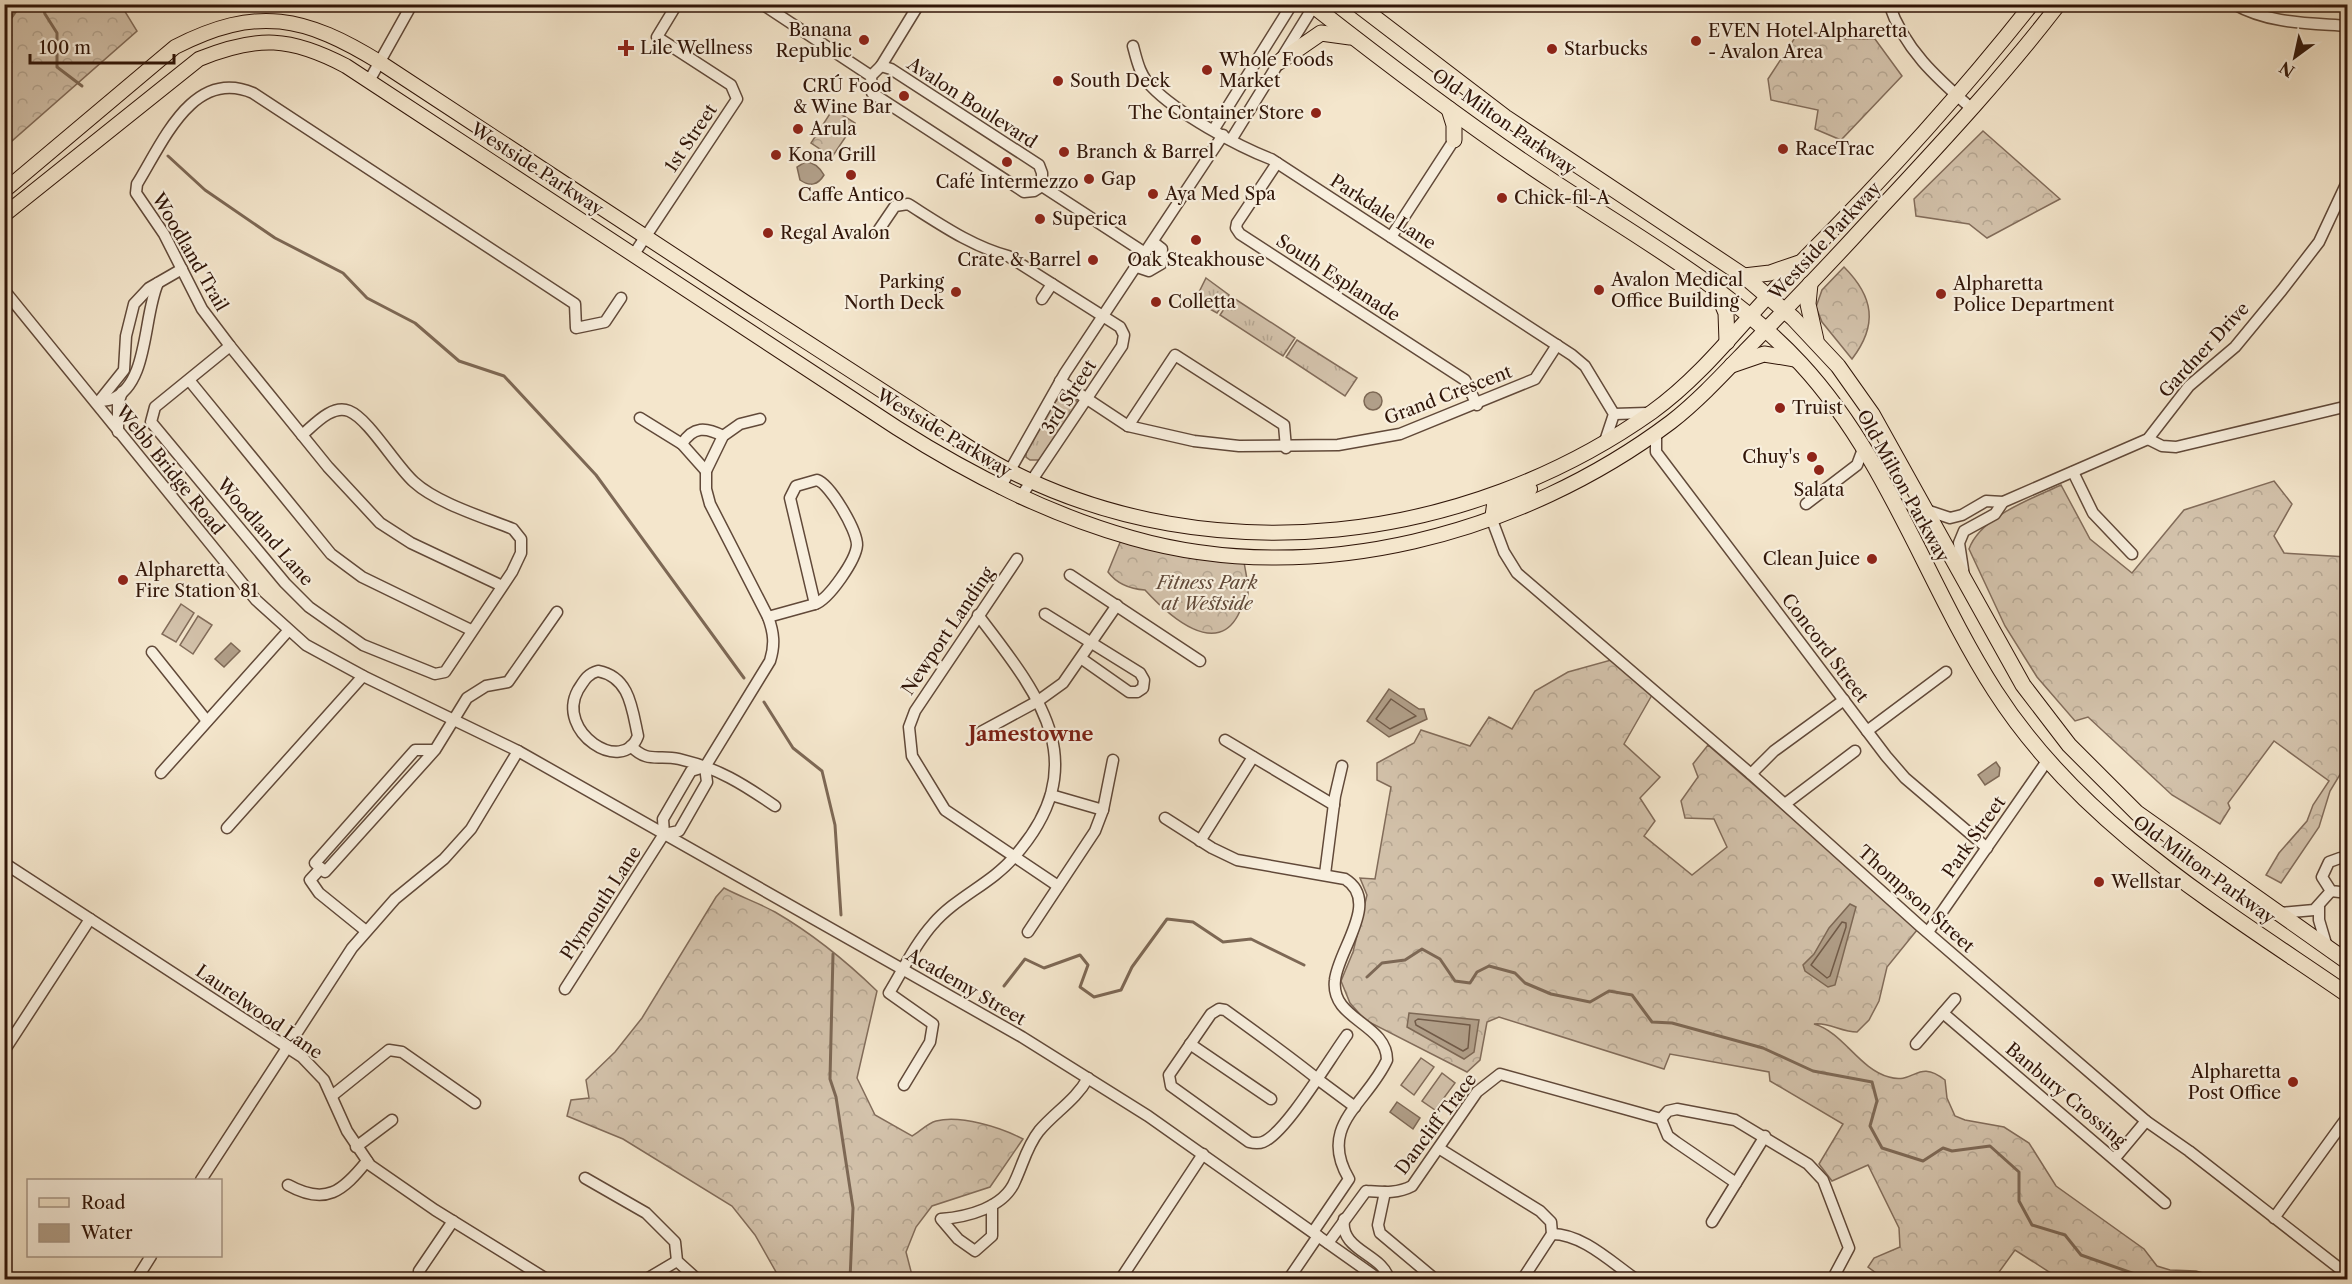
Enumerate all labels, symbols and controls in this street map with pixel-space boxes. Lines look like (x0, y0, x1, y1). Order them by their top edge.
place label: Banana Republic (776, 19, 852, 62)
place label: EVEN Hotel Alpharetta - Avalon Area (1708, 20, 1908, 63)
scale bar (30, 27, 174, 65)
north arrow (2265, 27, 2325, 87)
marker: Banana Republic (857, 33, 871, 47)
marker: EVEN Hotel Alpharetta - Avalon Area (1689, 34, 1703, 48)
text: 100 m (39, 37, 91, 59)
place label: Lile Wellness (640, 37, 753, 59)
place label: Starbucks (1564, 38, 1648, 60)
marker: Lile Wellness (617, 39, 635, 57)
marker: Starbucks (1545, 42, 1559, 56)
place label: Whole Foods Market (1218, 49, 1334, 92)
street label: Avalon Boulevard (902, 52, 1041, 153)
text: N (2275, 57, 2298, 82)
marker: Whole Foods Market (1200, 63, 1214, 77)
street label: Old Milton Parkway (1428, 64, 1581, 180)
place label: South Deck (1070, 70, 1171, 92)
place label: CRÚ Food & Wine Bar (792, 74, 892, 118)
marker: South Deck (1051, 74, 1065, 88)
marker: CRÚ Food & Wine Bar (897, 89, 911, 103)
street label: 1st Street (660, 99, 722, 176)
place label: The Container Store (1128, 102, 1304, 124)
marker: The Container Store (1309, 106, 1323, 120)
street label: Westside Parkway (466, 117, 608, 221)
place label: Arula (809, 118, 857, 140)
marker: Arula (791, 122, 805, 136)
place label: RaceTrac (1795, 138, 1874, 160)
place label: Branch & Barrel (1076, 141, 1214, 163)
marker: RaceTrac (1776, 142, 1790, 156)
place label: Kona Grill (788, 144, 876, 166)
marker: Branch & Barrel (1057, 145, 1071, 159)
marker: Kona Grill (769, 148, 783, 162)
marker: Café Intermezzo (1000, 155, 1014, 169)
marker: Caffe Antico (844, 168, 858, 182)
place label: Gap (1101, 168, 1136, 190)
street label: Parkdale Lane (1326, 170, 1440, 254)
place label: Café Intermezzo (936, 171, 1078, 193)
marker: Gap (1082, 172, 1096, 186)
street label: Westside Parkway (1764, 177, 1886, 305)
place label: Aya Med Spa (1164, 183, 1276, 205)
place label: Caffe Antico (798, 184, 904, 206)
marker: Aya Med Spa (1146, 187, 1160, 201)
place label: Chick-fil-A (1514, 187, 1611, 209)
street label: Woodland Trail (147, 188, 233, 315)
marker: Chick-fil-A (1495, 191, 1509, 205)
place label: Superica (1052, 208, 1128, 230)
marker: Superica (1033, 212, 1047, 226)
place label: Regal Avalon (780, 222, 890, 244)
marker: Regal Avalon (761, 226, 775, 240)
street label: South Esplanade (1272, 230, 1404, 326)
marker: Oak Steakhouse (1189, 233, 1203, 247)
place label: Crate & Barrel (957, 249, 1081, 271)
place label: Oak Steakhouse (1127, 249, 1265, 271)
marker: Crate & Barrel (1086, 253, 1100, 267)
place label: Avalon Medical Office Building (1610, 269, 1743, 312)
place label: Parking North Deck (844, 271, 946, 314)
place label: Alpharetta Police Department (1952, 273, 2115, 316)
marker: Avalon Medical Office Building (1592, 283, 1606, 297)
marker: Parking North Deck (949, 285, 963, 299)
marker: Alpharetta Police Department (1934, 287, 1948, 301)
place label: Colletta (1168, 291, 1236, 313)
marker: Colletta (1149, 295, 1163, 309)
street label: Gardner Drive (2154, 298, 2254, 402)
street label: 3rd Street (1037, 355, 1101, 438)
street label: Grand Crescent (1381, 360, 1515, 429)
street label: Westside Parkway (872, 383, 1016, 482)
place label: Truist (1792, 397, 1843, 419)
street label: Webb Bridge Road (110, 400, 229, 539)
marker: Truist (1773, 401, 1787, 415)
street label: Old Milton Parkway (1852, 406, 1954, 567)
place label: Chuy's (1742, 446, 1800, 468)
marker: Chuy's (1805, 450, 1819, 464)
marker: Salata (1812, 463, 1826, 477)
street label: Woodland Lane (212, 473, 318, 590)
place label: Salata (1794, 479, 1845, 501)
place label: Clean Juice (1763, 548, 1860, 570)
marker: Clean Juice (1865, 552, 1879, 566)
place label: Alpharetta Fire Station 81 (134, 559, 259, 602)
street label: Newport Landing (897, 562, 999, 699)
park label: Fitness Park at Westside (1155, 572, 1258, 615)
marker: Alpharetta Fire Station 81 (116, 573, 130, 587)
street label: Concord Street (1777, 589, 1874, 707)
district label: Jamestowne (964, 722, 1094, 746)
street label: Park Street (1938, 791, 2010, 882)
street label: Old Milton Parkway (2129, 811, 2280, 930)
street label: Thompson Street (1853, 841, 1979, 958)
street label: Plymouth Lane (556, 842, 646, 964)
place label: Wellstar (2110, 871, 2182, 893)
marker: Wellstar (2092, 875, 2106, 889)
street label: Academy Street (901, 943, 1030, 1030)
street label: Laurelwood Lane (191, 960, 327, 1064)
street label: Banbury Crossing (2001, 1038, 2131, 1152)
place label: Alpharetta Post Office (2188, 1061, 2281, 1104)
street label: Dancliff Trace (1391, 1069, 1481, 1179)
marker: Alpharetta Post Office (2286, 1075, 2300, 1089)
legend (27, 1179, 222, 1257)
text: Road (81, 1192, 126, 1214)
text: Water (80, 1222, 133, 1244)

